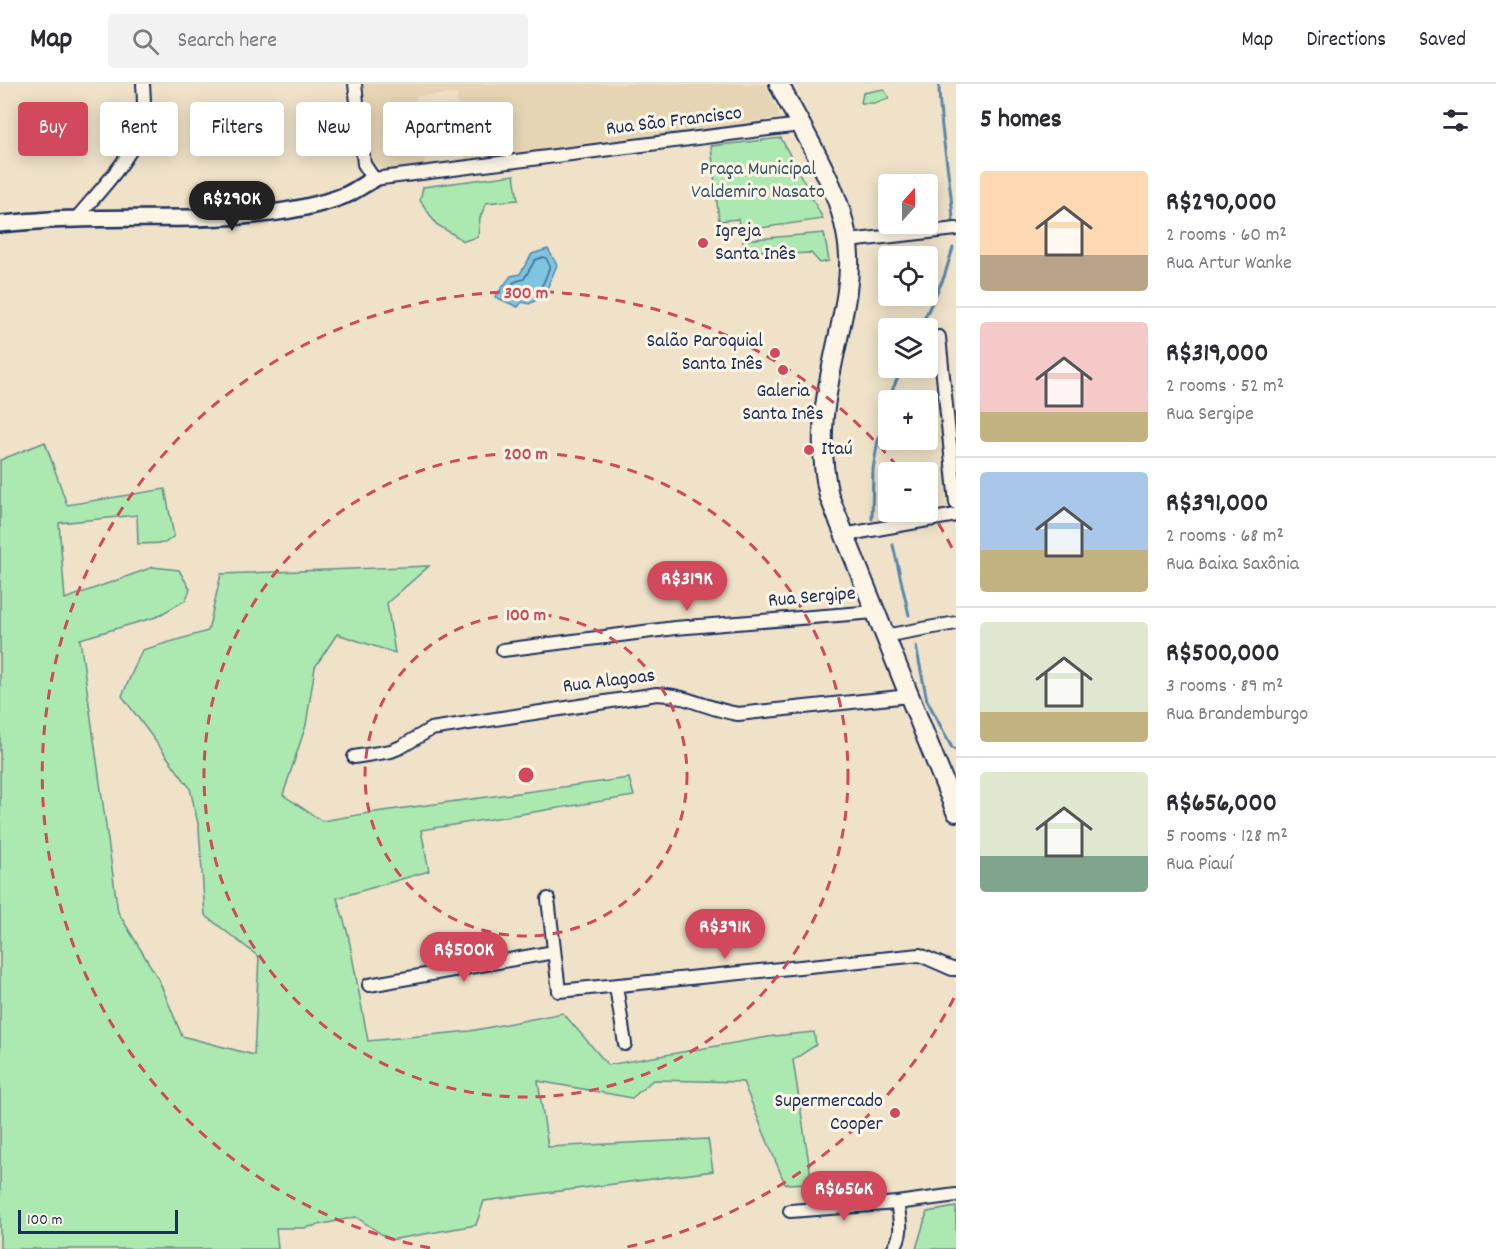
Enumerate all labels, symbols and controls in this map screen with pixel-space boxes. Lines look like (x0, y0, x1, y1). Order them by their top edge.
search box (108, 14, 528, 68)
text: Map (30, 21, 72, 61)
icon: search (129, 25, 162, 58)
text: Search here (177, 26, 277, 57)
text: Map (1242, 26, 1273, 56)
text: Directions (1306, 26, 1386, 56)
text: Saved (1419, 26, 1466, 56)
street label: Rua São Francisco (604, 100, 744, 144)
chip: Buy (18, 102, 88, 156)
chip: Rent (100, 102, 178, 156)
chip: Filters (190, 102, 284, 156)
chip: New (296, 102, 371, 156)
chip: Apartment (383, 102, 513, 156)
text: 5 homes (980, 102, 1062, 139)
icon: filters (1439, 104, 1472, 137)
park label: Praça Municipal Valdemiro Nasato (691, 156, 825, 207)
north arrow (878, 174, 938, 234)
map controls (878, 174, 938, 522)
pin: R$290K (183, 181, 281, 232)
text: R$290,000 (1166, 185, 1277, 222)
text: R$290K (203, 186, 261, 214)
icon: home (1028, 195, 1100, 267)
place label: Igreja Santa Inês (715, 218, 796, 269)
text: 2 rooms · 60 m² (1166, 222, 1287, 250)
marker: Igreja Santa Inês (696, 236, 710, 250)
button: locate (878, 246, 938, 306)
text: Rua Artur Wanke (1166, 250, 1292, 278)
text: 300 m (504, 282, 548, 307)
button: layers (878, 318, 938, 378)
place label: Salão Paroquial Santa Inês (646, 328, 763, 379)
text: R$319,000 (1166, 336, 1268, 373)
marker: Salão Paroquial Santa Inês (768, 346, 782, 360)
icon: home (1028, 346, 1100, 418)
marker: Galeria Santa Inês (776, 363, 790, 377)
text: 2 rooms · 52 m² (1166, 373, 1284, 401)
place label: Galeria Santa Inês (742, 378, 824, 429)
button: + (878, 390, 938, 450)
text: Rua Sergipe (1166, 401, 1254, 429)
place label: Itaú (821, 436, 853, 464)
text: 200 m (504, 443, 548, 468)
marker: Itaú (802, 443, 816, 457)
button: − (878, 462, 938, 522)
text: R$391,000 (1166, 486, 1268, 523)
icon: home (1028, 496, 1100, 568)
text: 2 rooms · 68 m² (1166, 523, 1284, 551)
text: Rua Baixa Saxônia (1166, 551, 1299, 579)
pin: R$319K (638, 561, 736, 612)
text: R$319K (661, 566, 713, 594)
street label: Rua Sergipe (767, 580, 857, 616)
text: 100 m (506, 604, 546, 629)
text: R$500,000 (1166, 636, 1280, 673)
icon: home (1028, 646, 1100, 718)
street label: Rua Alagoas (561, 662, 657, 702)
text: 3 rooms · 89 m² (1166, 673, 1283, 701)
text: Rua Brandemburgo (1166, 701, 1308, 729)
centre of rings (516, 765, 536, 785)
text: R$656,000 (1166, 786, 1277, 823)
icon: home (1028, 796, 1100, 868)
text: 5 rooms · 128 m² (1166, 823, 1288, 851)
text: Rua Piauí (1166, 851, 1233, 879)
pin: R$391K (676, 909, 774, 960)
text: R$391K (699, 914, 751, 942)
pin: R$500K (415, 932, 513, 983)
text: R$500K (434, 937, 494, 965)
place label: Supermercado Cooper (774, 1088, 884, 1139)
marker: Supermercado Cooper (888, 1106, 902, 1120)
pin: R$656K (795, 1171, 893, 1222)
text: R$656K (815, 1176, 873, 1204)
scale bar (18, 1207, 178, 1234)
text: 100 m (27, 1209, 63, 1232)

